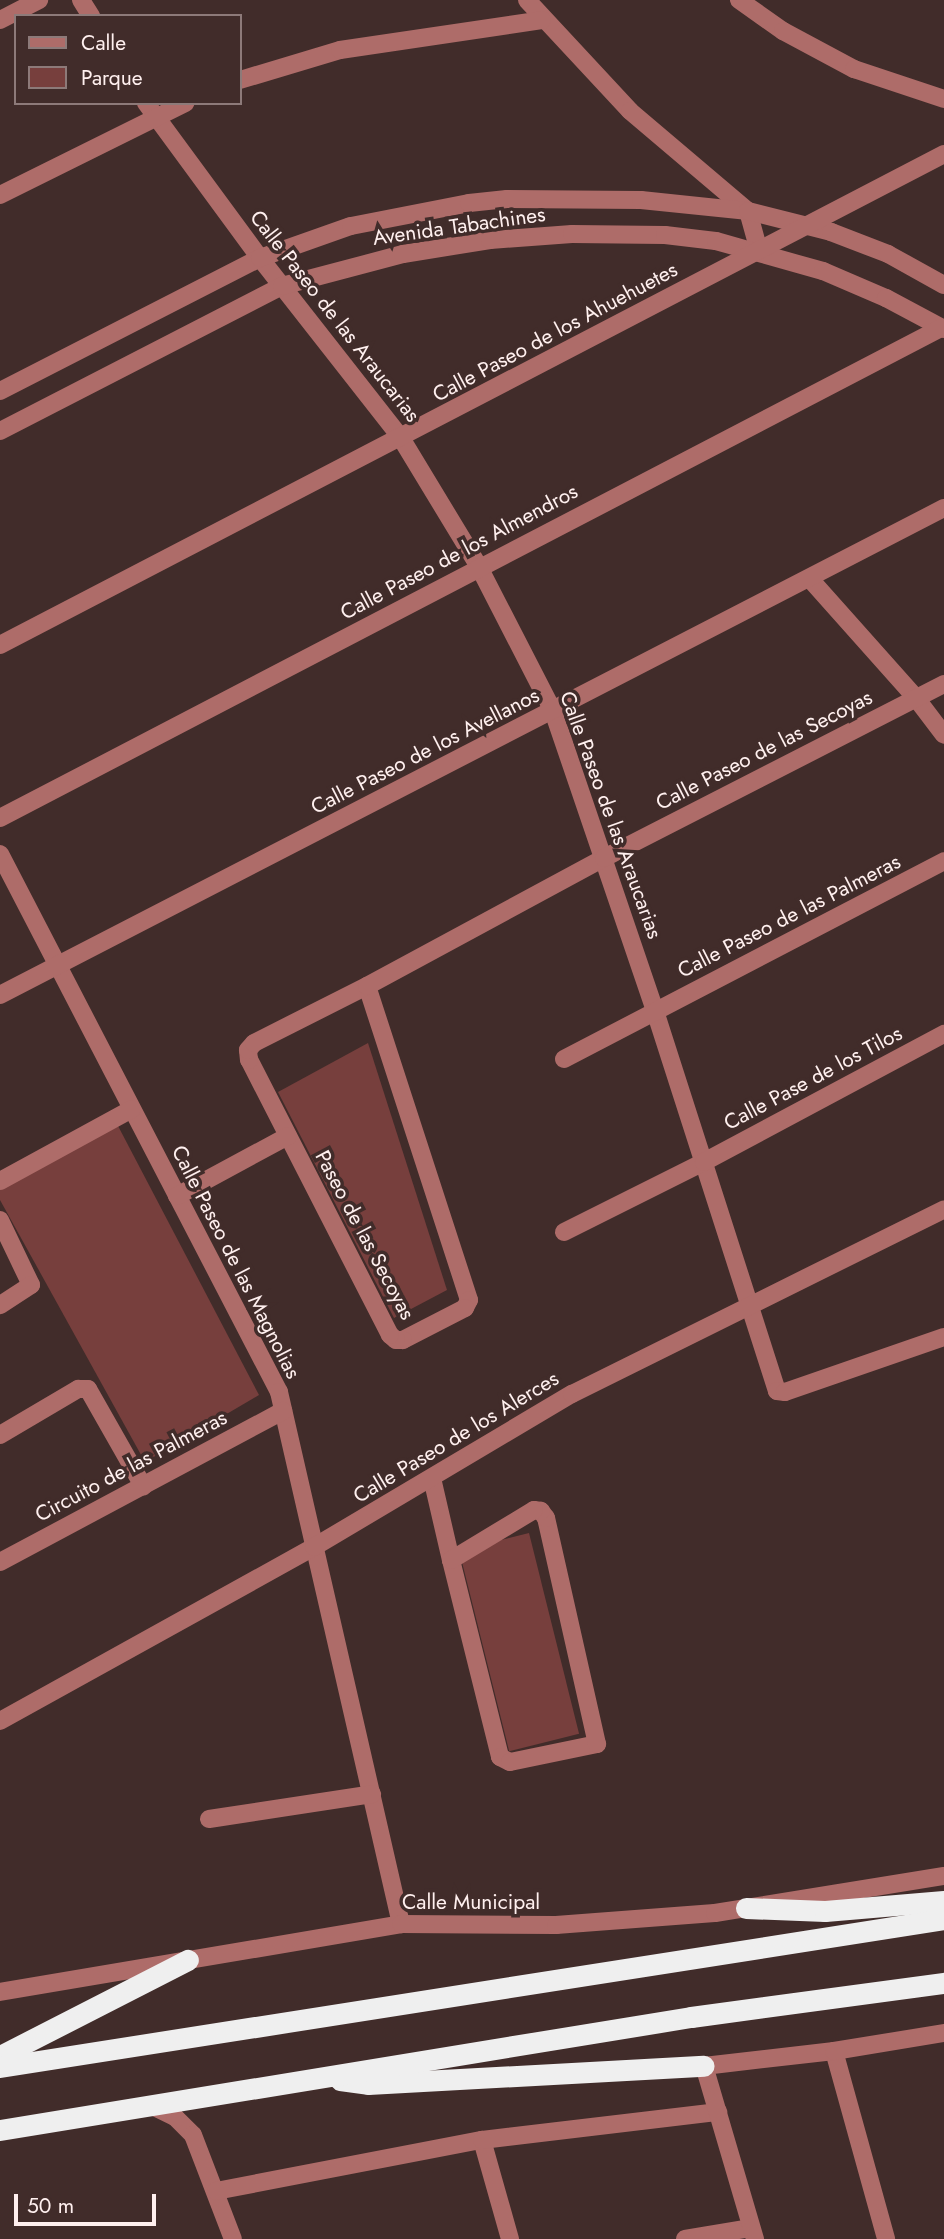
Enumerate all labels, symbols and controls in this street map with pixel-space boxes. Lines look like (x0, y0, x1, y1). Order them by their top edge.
legend (14, 14, 242, 105)
text: Calle (81, 28, 126, 58)
text: Parque (81, 63, 143, 93)
street label: Avenida Tabachines (371, 201, 547, 251)
street label: Calle Paseo de las Araucarias (245, 205, 425, 427)
street label: Calle Paseo de los Ahuehuetes (428, 257, 682, 407)
street label: Calle Paseo de los Almendros (336, 479, 582, 625)
street label: Calle Paseo de los Avellanos (307, 682, 543, 820)
street label: Calle Paseo de las Secoyas (652, 684, 876, 816)
street label: Calle Paseo de las Araucarias (554, 688, 668, 942)
street label: Calle Paseo de las Palmeras (673, 849, 905, 983)
street label: Calle Pase de los Tilos (720, 1020, 906, 1136)
street label: Calle Paseo de las Magnolias (166, 1141, 306, 1383)
street label: Paseo de las Secoyas (310, 1146, 420, 1324)
street label: Calle Paseo de los Alerces (349, 1366, 563, 1508)
street label: Circuito de las Palmeras (31, 1405, 231, 1527)
street label: Calle Municipal (402, 1889, 540, 1915)
scale bar (18, 2180, 159, 2224)
text: 50 m (27, 2191, 74, 2221)

